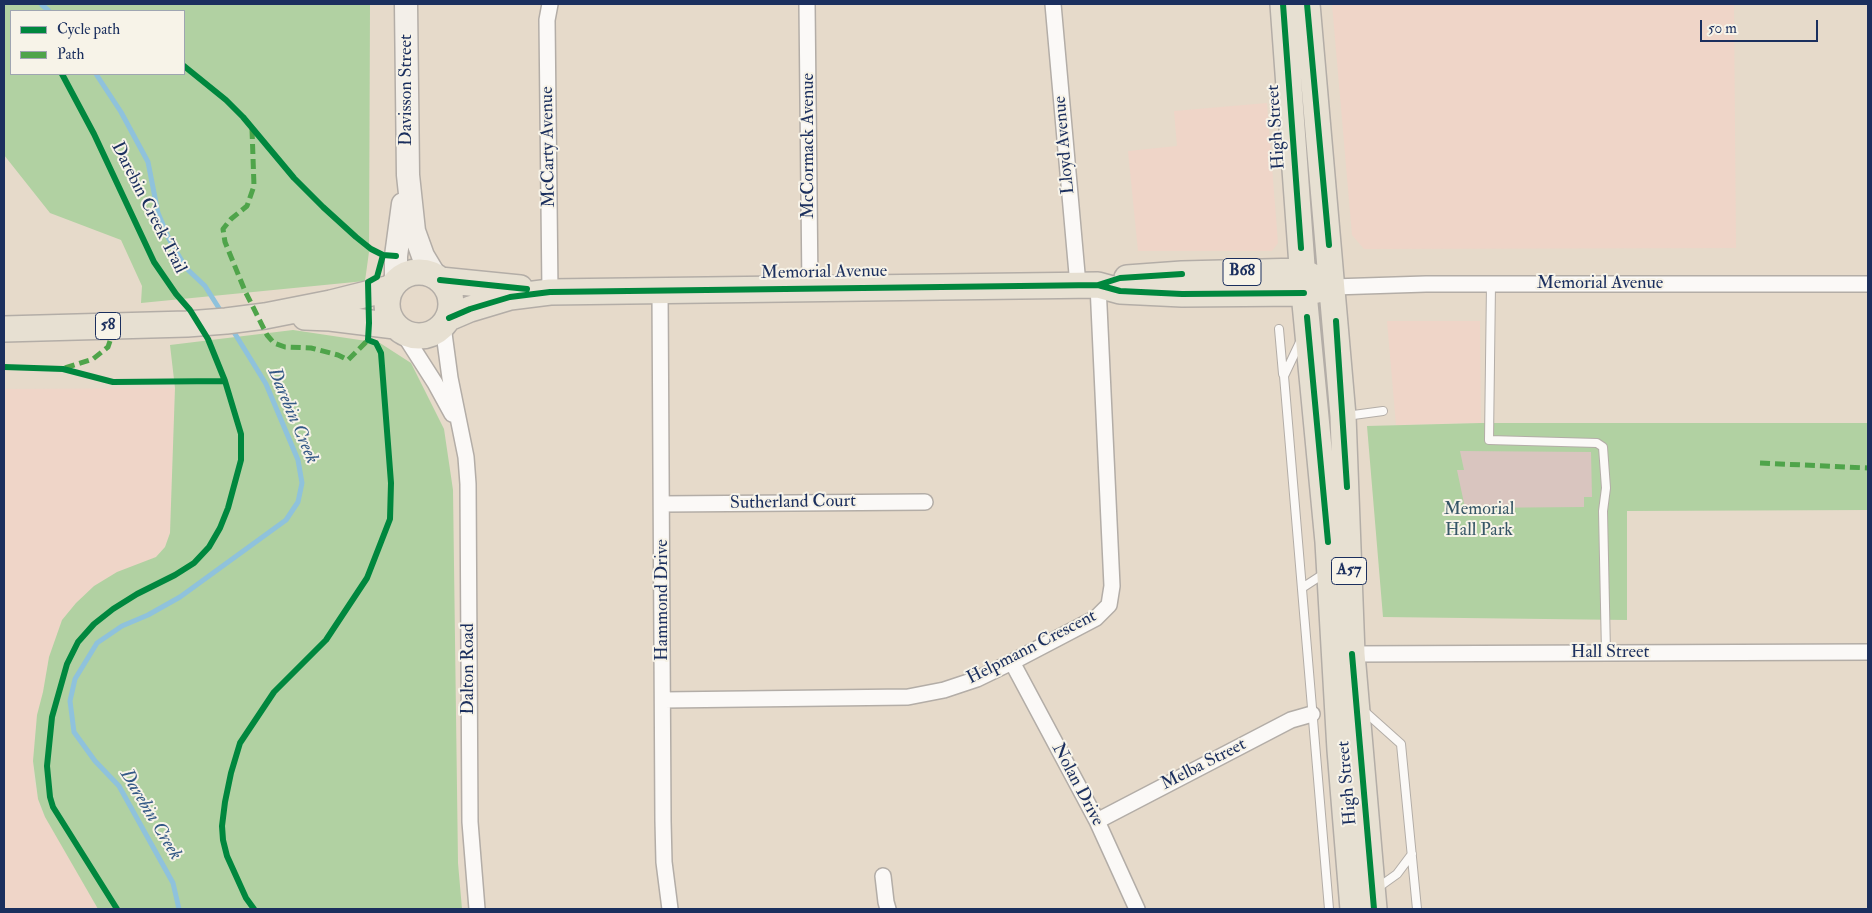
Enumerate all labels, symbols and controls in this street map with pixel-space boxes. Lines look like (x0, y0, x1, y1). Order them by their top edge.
legend (10, 10, 185, 75)
scale bar (1702, 10, 1820, 42)
text: 50 m (1708, 19, 1737, 38)
text: Cycle path (57, 20, 120, 39)
street label: Davisson Street (396, 34, 418, 146)
text: Path (57, 45, 84, 64)
street label: McCormack Avenue (798, 73, 820, 219)
street label: High Street (1263, 84, 1291, 170)
street label: McCarty Avenue (537, 86, 561, 208)
street label: Lloyd Avenue (1050, 95, 1080, 195)
street label: Darebin Creek Trail (105, 139, 191, 277)
road number: B68 (1223, 258, 1261, 286)
street label: Memorial Avenue (761, 261, 887, 285)
street label: Memorial Avenue (1537, 273, 1663, 295)
road number: 58 (96, 312, 120, 340)
water label: Darebin Creek (262, 364, 322, 468)
street label: Sutherland Court (730, 491, 856, 515)
park label: Memorial Hall Park (1444, 499, 1514, 542)
street label: Hammond Drive (652, 539, 674, 661)
road number: A57 (1332, 558, 1366, 584)
street label: Helpmann Crescent (964, 606, 1100, 690)
street label: Dalton Road (458, 623, 480, 715)
street label: Hall Street (1571, 642, 1649, 664)
street label: Melba Street (1158, 734, 1250, 796)
street label: Nolan Drive (1046, 740, 1108, 830)
street label: High Street (1334, 740, 1362, 826)
water label: Darebin Creek (114, 765, 186, 865)

